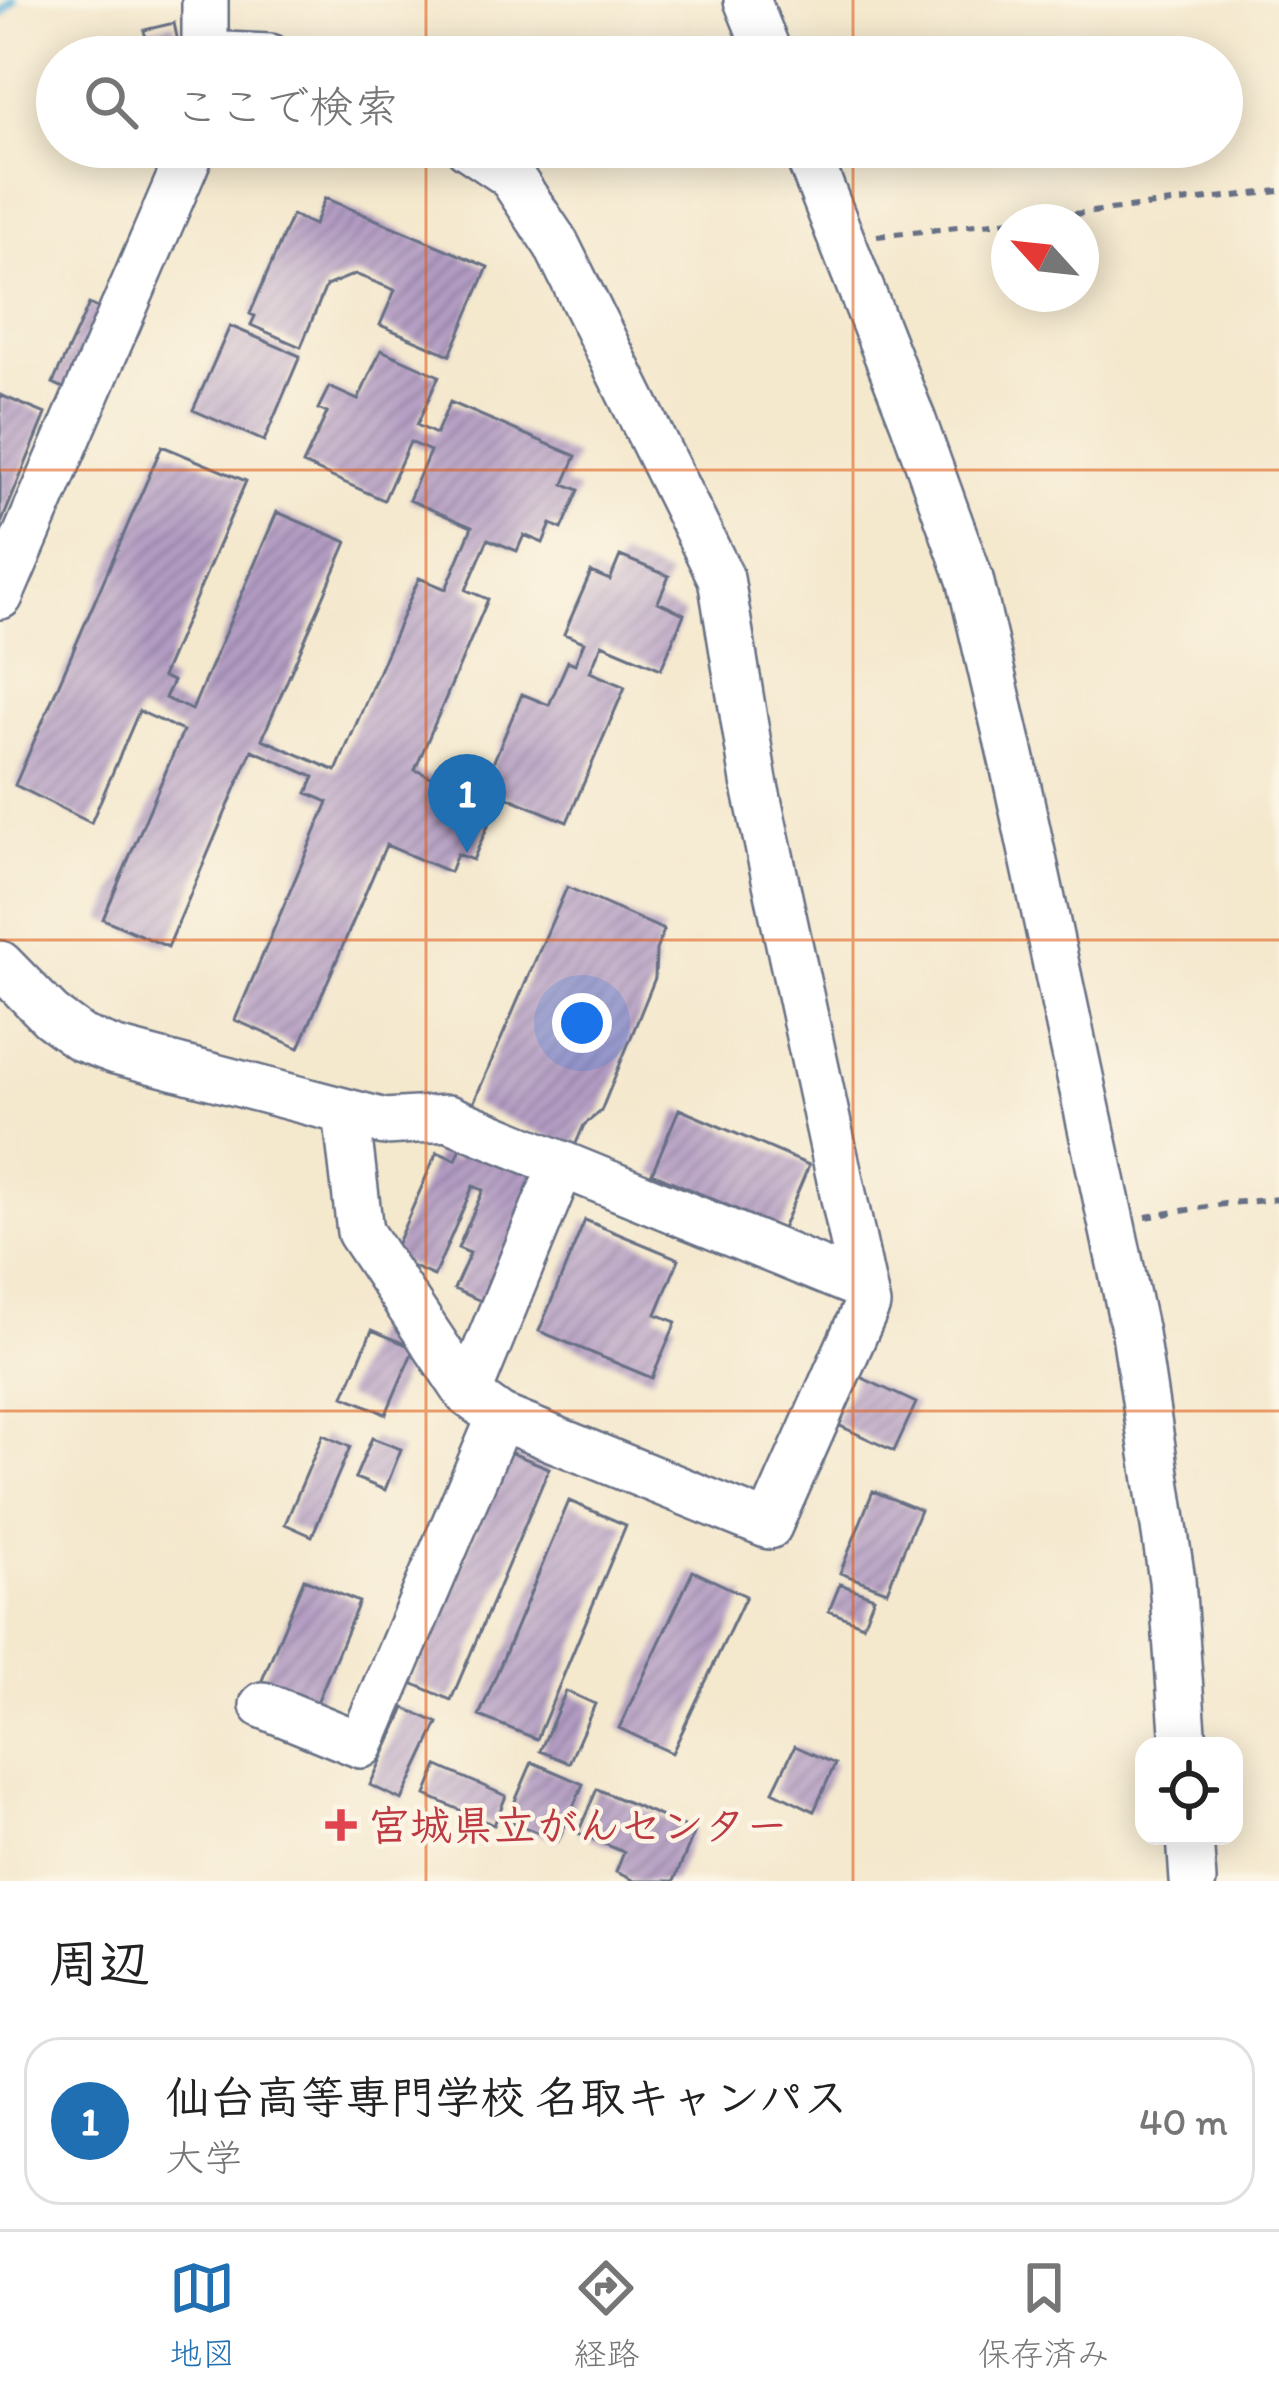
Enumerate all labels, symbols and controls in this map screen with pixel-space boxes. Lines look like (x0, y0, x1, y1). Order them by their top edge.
search box (36, 36, 1243, 168)
icon: search (78, 69, 144, 135)
text: ここで検索 (174, 79, 399, 133)
north arrow (991, 204, 1099, 312)
pin: 1 (428, 754, 506, 853)
your location (552, 993, 612, 1053)
map controls (1135, 1737, 1243, 1845)
button: locate (1135, 1737, 1243, 1845)
place label: 宮城県立がんセンター (368, 1800, 788, 1851)
marker: 宮城県立がんセンター (325, 1809, 357, 1841)
text: 周辺 (48, 1933, 150, 1994)
text: 仙台高等専門学校 名取キャンパス (165, 2070, 848, 2124)
text: 1 (81, 2098, 99, 2145)
text: 40 m (1139, 2098, 1228, 2145)
text: 大学 (165, 2134, 243, 2181)
tab: 地図 (169, 2255, 235, 2375)
tab: 経路 (573, 2255, 639, 2375)
tab: 保存済み (978, 2255, 1110, 2375)

